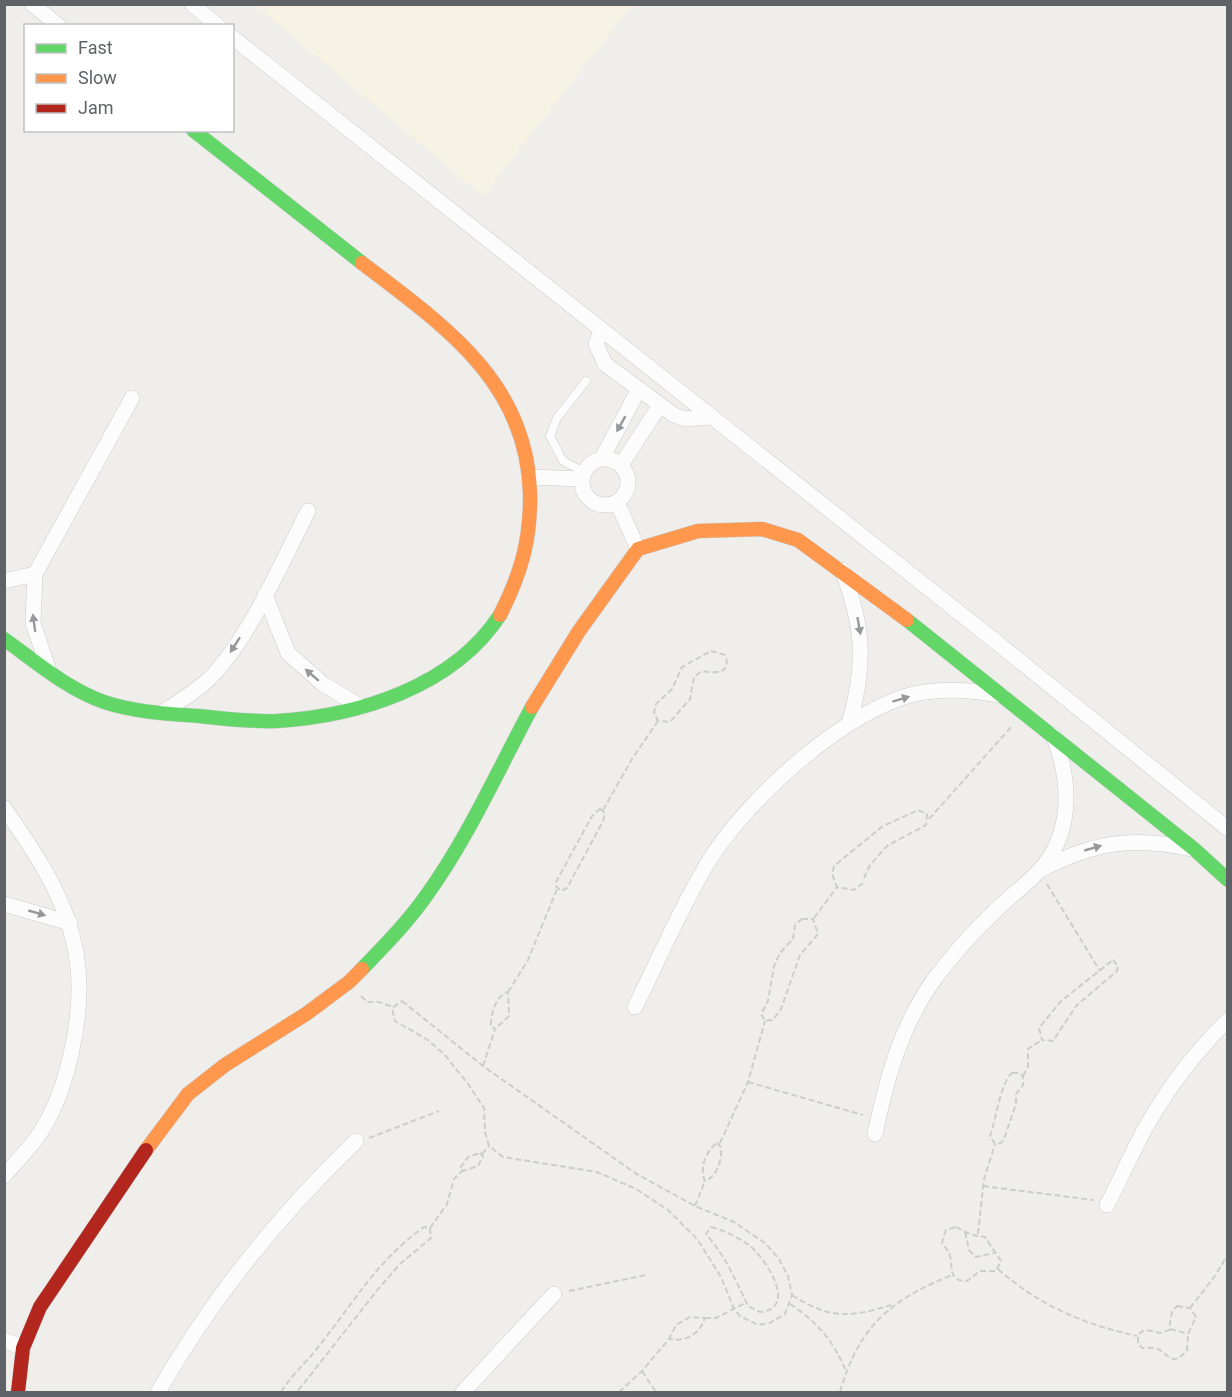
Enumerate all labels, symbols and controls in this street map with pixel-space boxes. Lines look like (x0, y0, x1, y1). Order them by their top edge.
legend (24, 24, 234, 132)
text: Fast (78, 37, 113, 58)
text: Slow (78, 67, 117, 88)
text: Jam (78, 97, 114, 118)
one-way arrow (615, 416, 626, 432)
one-way arrow (30, 614, 39, 633)
one-way arrow (855, 617, 864, 636)
one-way arrow (230, 637, 241, 653)
one-way arrow (305, 669, 320, 682)
one-way arrow (892, 694, 910, 703)
one-way arrow (1084, 843, 1102, 852)
one-way arrow (28, 909, 46, 918)

